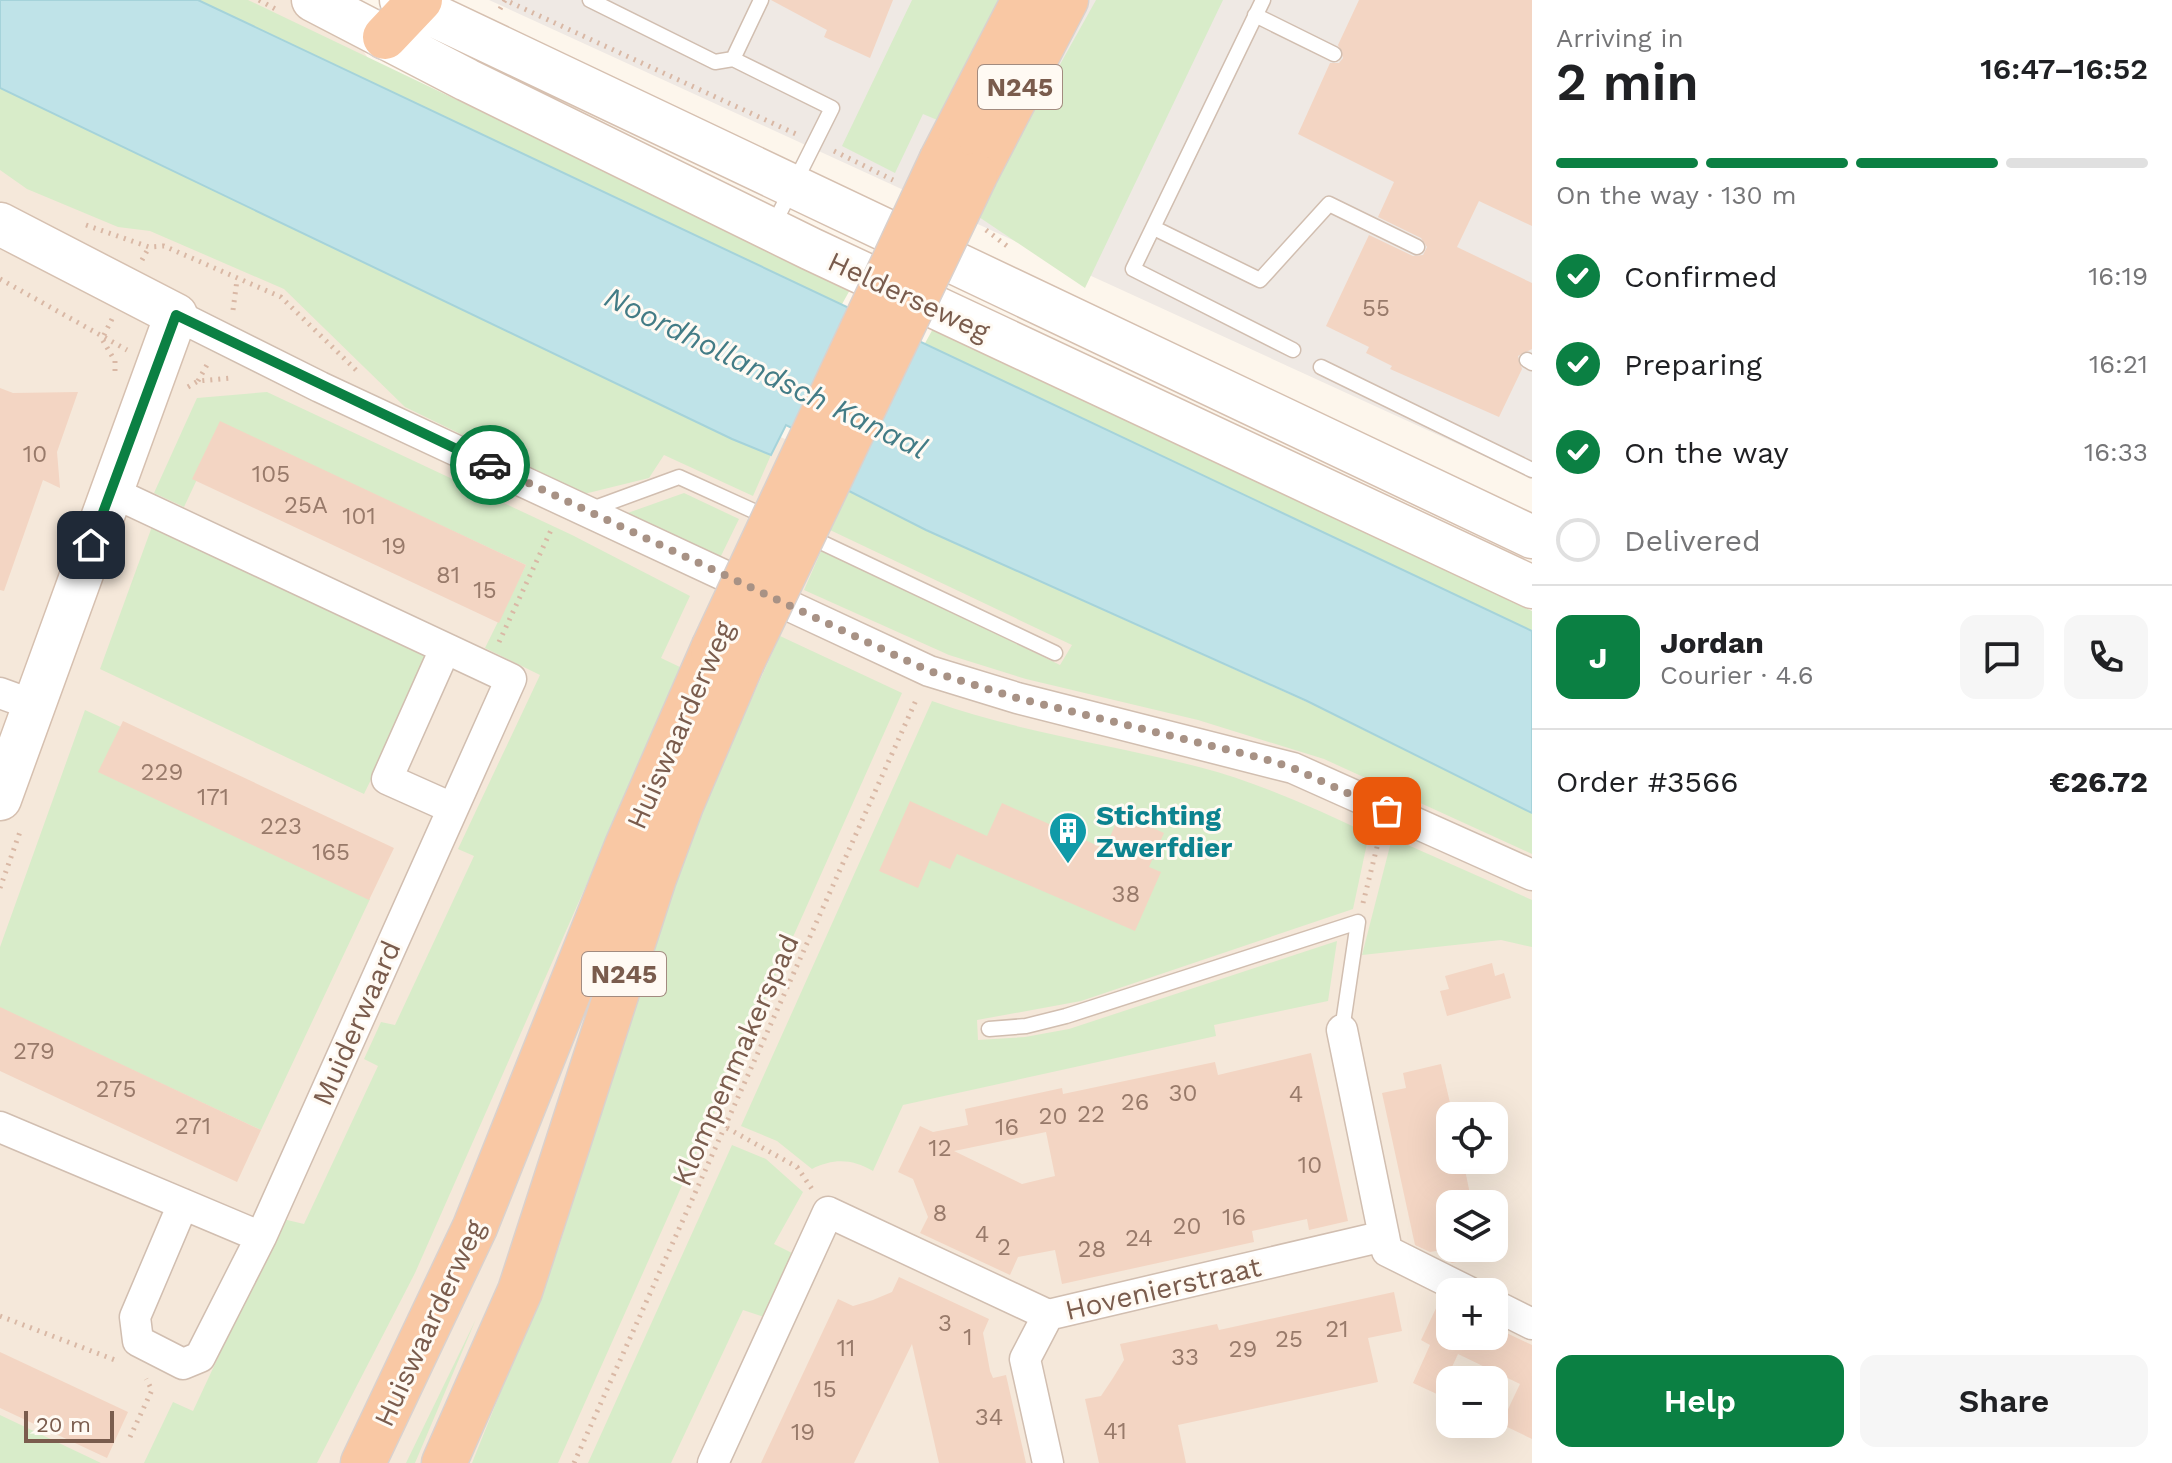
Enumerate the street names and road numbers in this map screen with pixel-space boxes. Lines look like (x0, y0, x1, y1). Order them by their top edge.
road number: N245 (978, 65, 1062, 109)
street label: Helderseweg (823, 245, 995, 348)
street label: Huiswaarderweg (620, 616, 741, 834)
street label: Klompenmakerspad (665, 929, 806, 1191)
street label: Muiderwaard (305, 936, 408, 1111)
road number: N245 (582, 952, 666, 996)
street label: Huiswaarderweg (367, 1215, 492, 1432)
street label: Hovenierstraat (1062, 1250, 1265, 1327)

